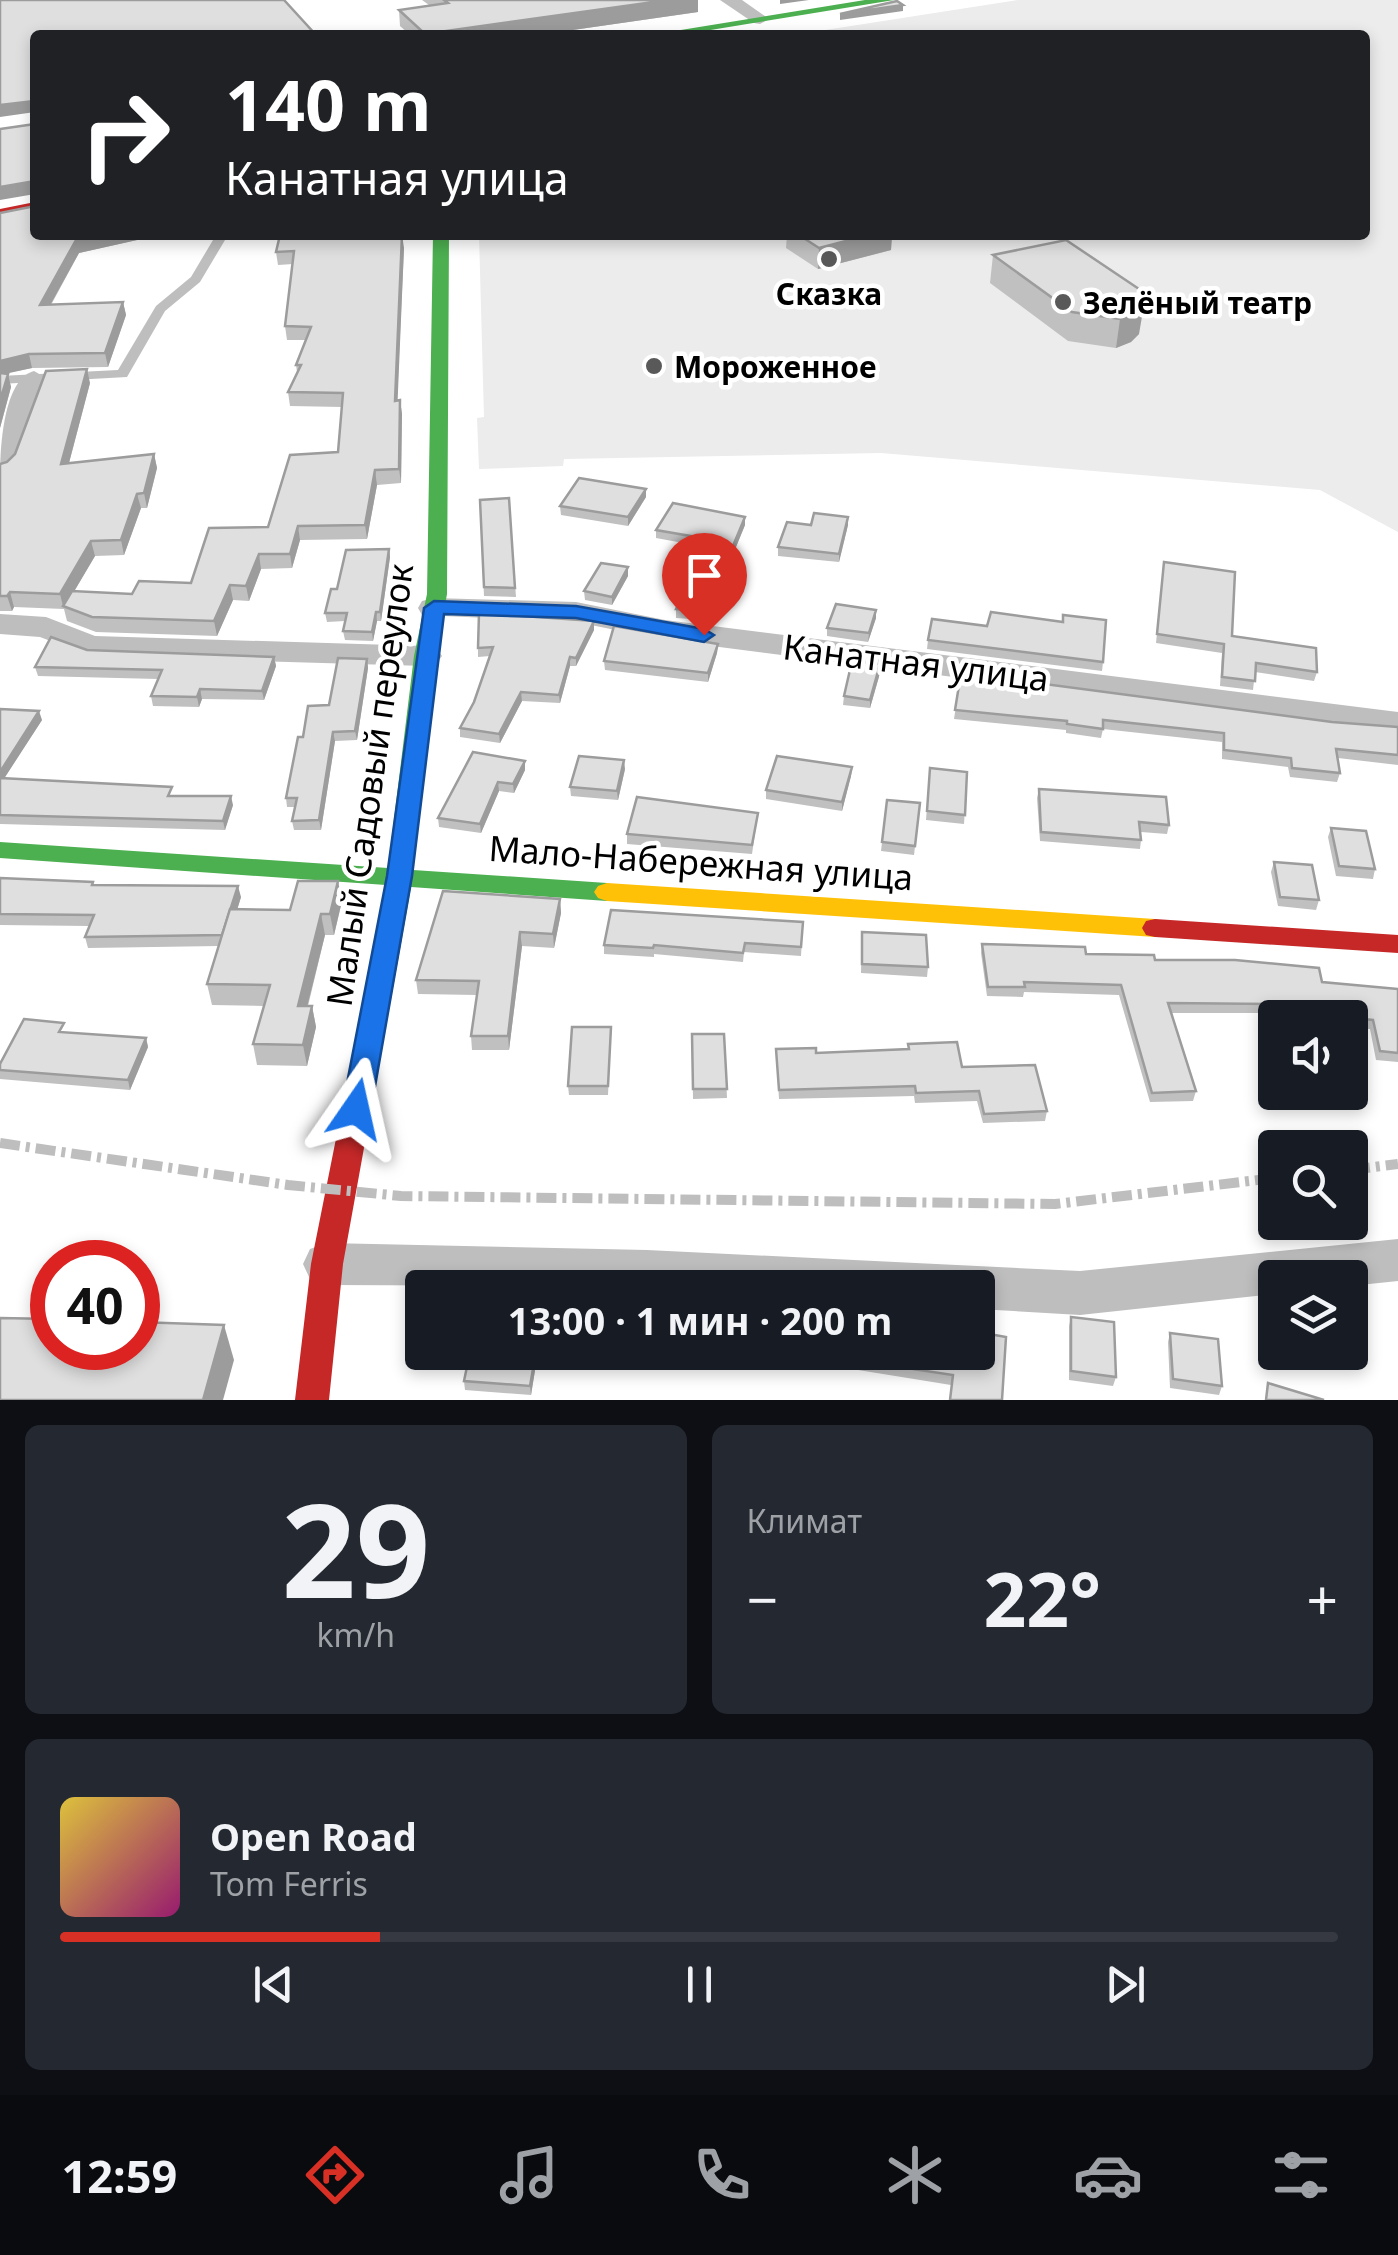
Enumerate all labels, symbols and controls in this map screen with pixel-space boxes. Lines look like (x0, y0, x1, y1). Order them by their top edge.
text: 140 m (225, 56, 432, 152)
icon: right (60, 70, 190, 200)
text: Канатная улица (225, 147, 569, 208)
marker: Сказка (818, 248, 840, 270)
place label: Сказка (776, 273, 882, 314)
place label: Зелёный театр (1083, 282, 1312, 323)
marker: Зелёный театр (1052, 291, 1074, 313)
place label: Мороженное (674, 346, 876, 387)
marker: Мороженное (643, 355, 665, 377)
pin (662, 533, 747, 636)
icon: arrive (677, 548, 732, 603)
street label: Малый Садовый переулок (315, 560, 423, 1009)
street label: Канатная улица (780, 622, 1052, 702)
street label: Мало-Набережная улица (487, 824, 915, 900)
map controls (1258, 1000, 1368, 1370)
button: sound (1258, 1000, 1368, 1110)
position arrow (304, 1057, 408, 1161)
button: search (1258, 1130, 1368, 1240)
speed limit sign: 40 (30, 1240, 160, 1370)
button: layers (1258, 1260, 1368, 1370)
text: 13:00 · 1 мин · 200 m (508, 1294, 892, 1346)
text: 29 (281, 1459, 430, 1636)
text: Климат (747, 1499, 862, 1542)
text: 22° (983, 1547, 1101, 1649)
text: − (747, 1561, 778, 1636)
text: + (1307, 1561, 1338, 1636)
text: km/h (316, 1613, 395, 1656)
text: Open Road (210, 1810, 417, 1862)
text: Tom Ferris (210, 1862, 368, 1905)
icon: previous (246, 1957, 301, 2012)
icon: pause (672, 1957, 727, 2012)
icon: next (1098, 1957, 1153, 2012)
icon: directions (300, 2140, 370, 2210)
icon: music (494, 2140, 564, 2210)
icon: phone (687, 2140, 757, 2210)
icon: climate (880, 2140, 950, 2210)
icon: car (1073, 2140, 1143, 2210)
icon: filters (1266, 2140, 1336, 2210)
text: 12:59 (62, 2145, 177, 2206)

